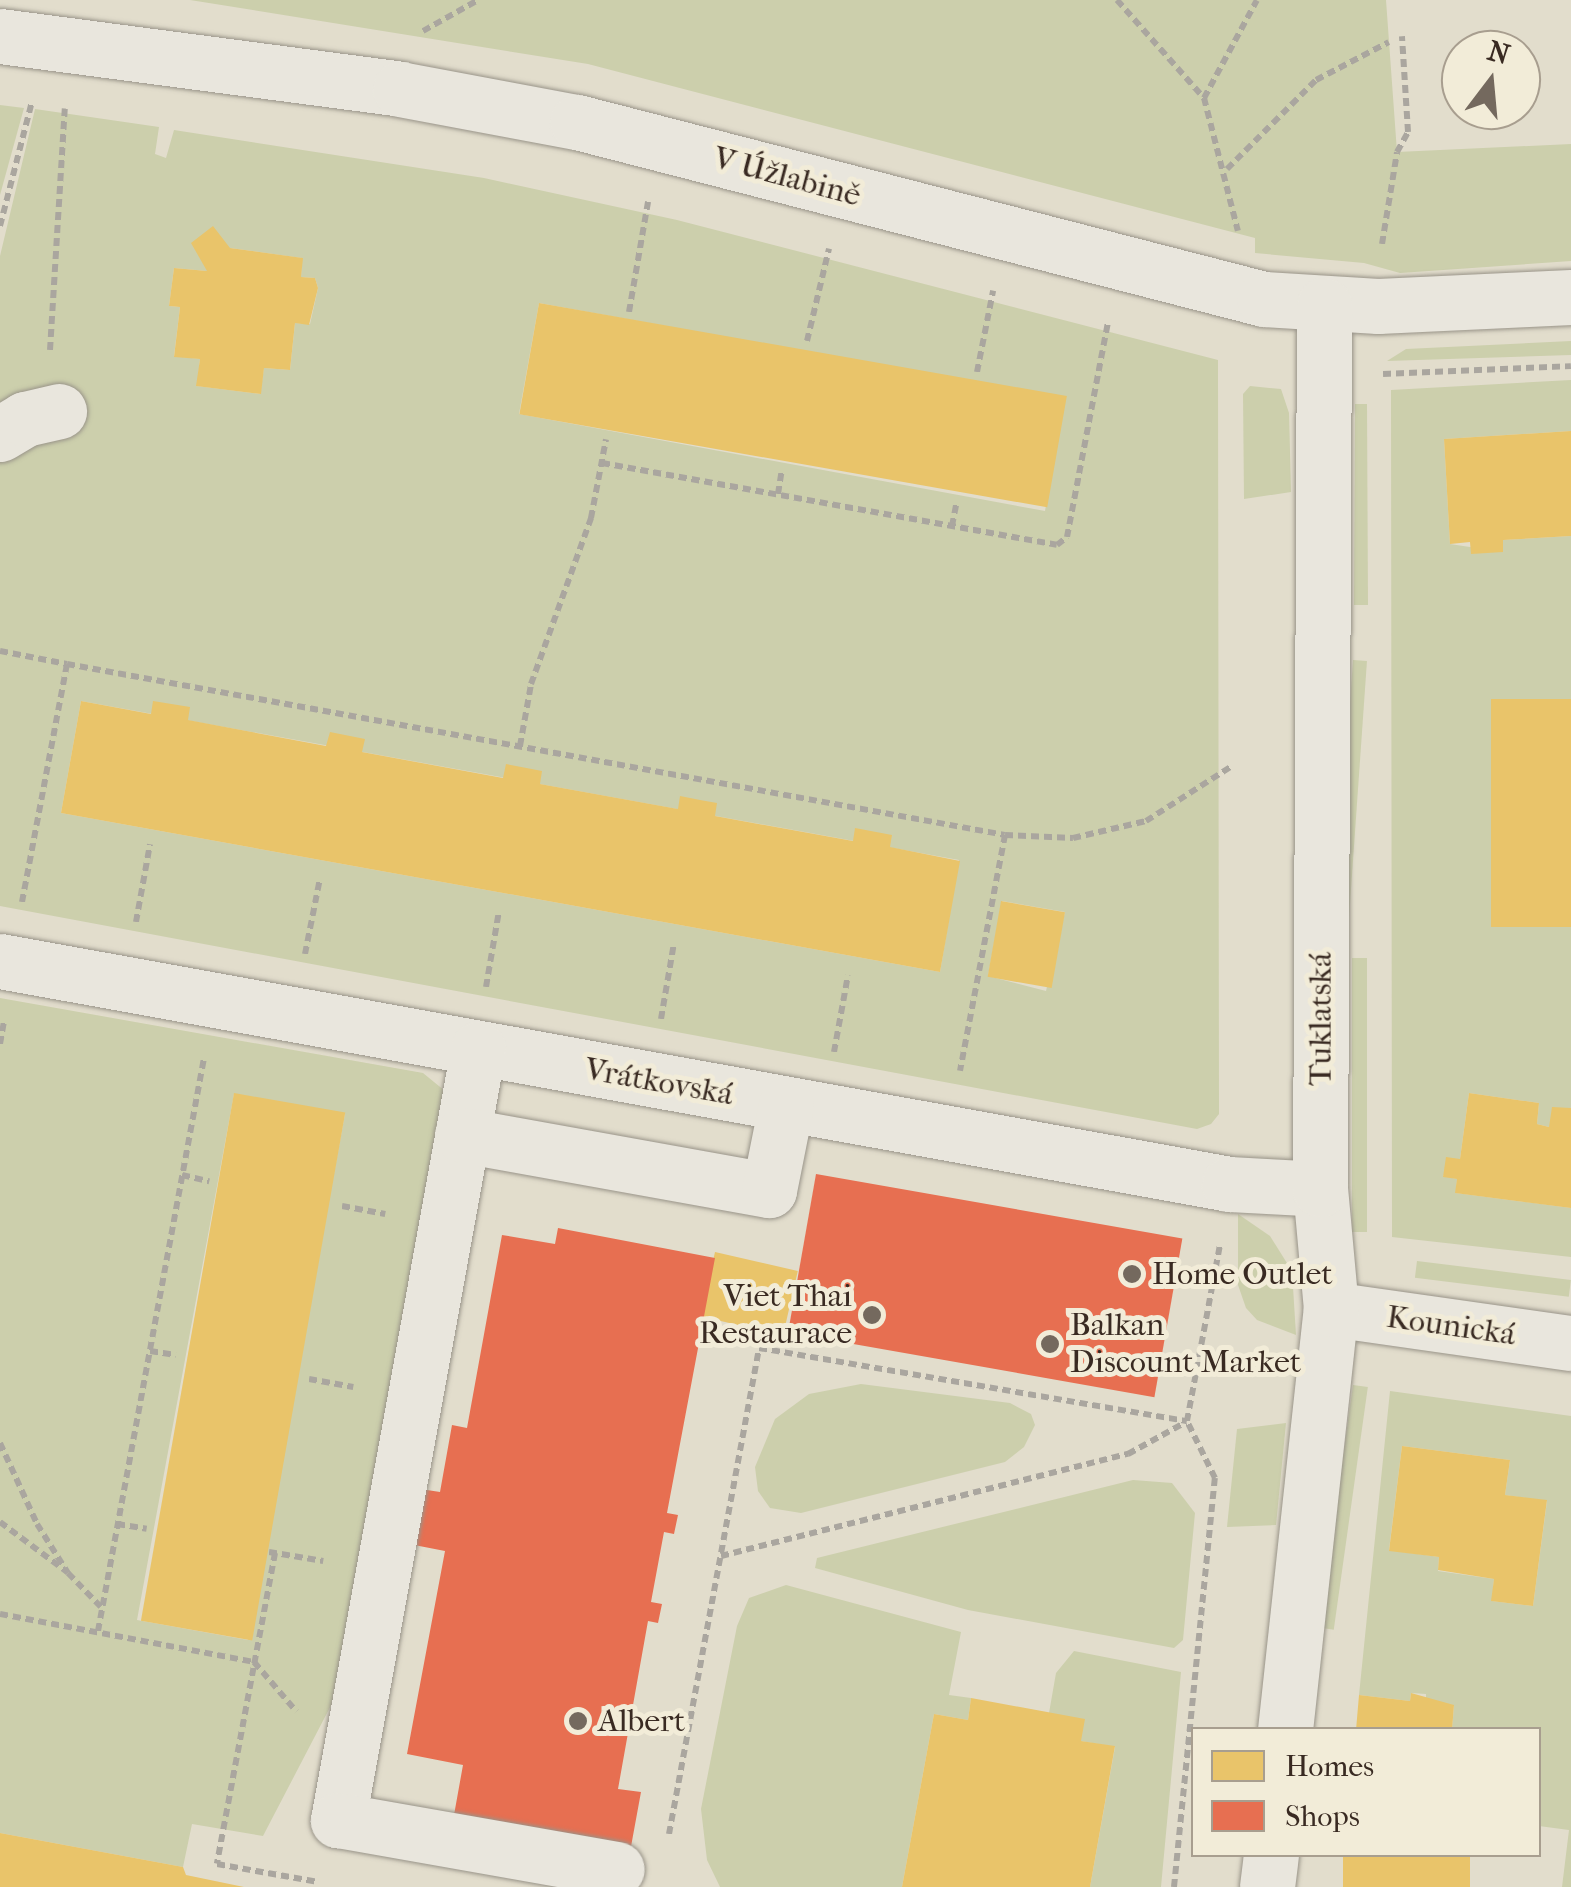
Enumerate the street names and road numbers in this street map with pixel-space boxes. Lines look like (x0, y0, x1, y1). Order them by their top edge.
street label: V Úžlabině (709, 139, 865, 215)
street label: Tuklatská (1302, 952, 1340, 1086)
street label: Vrátkovská (582, 1050, 736, 1114)
street label: Kounická (1384, 1298, 1518, 1354)

